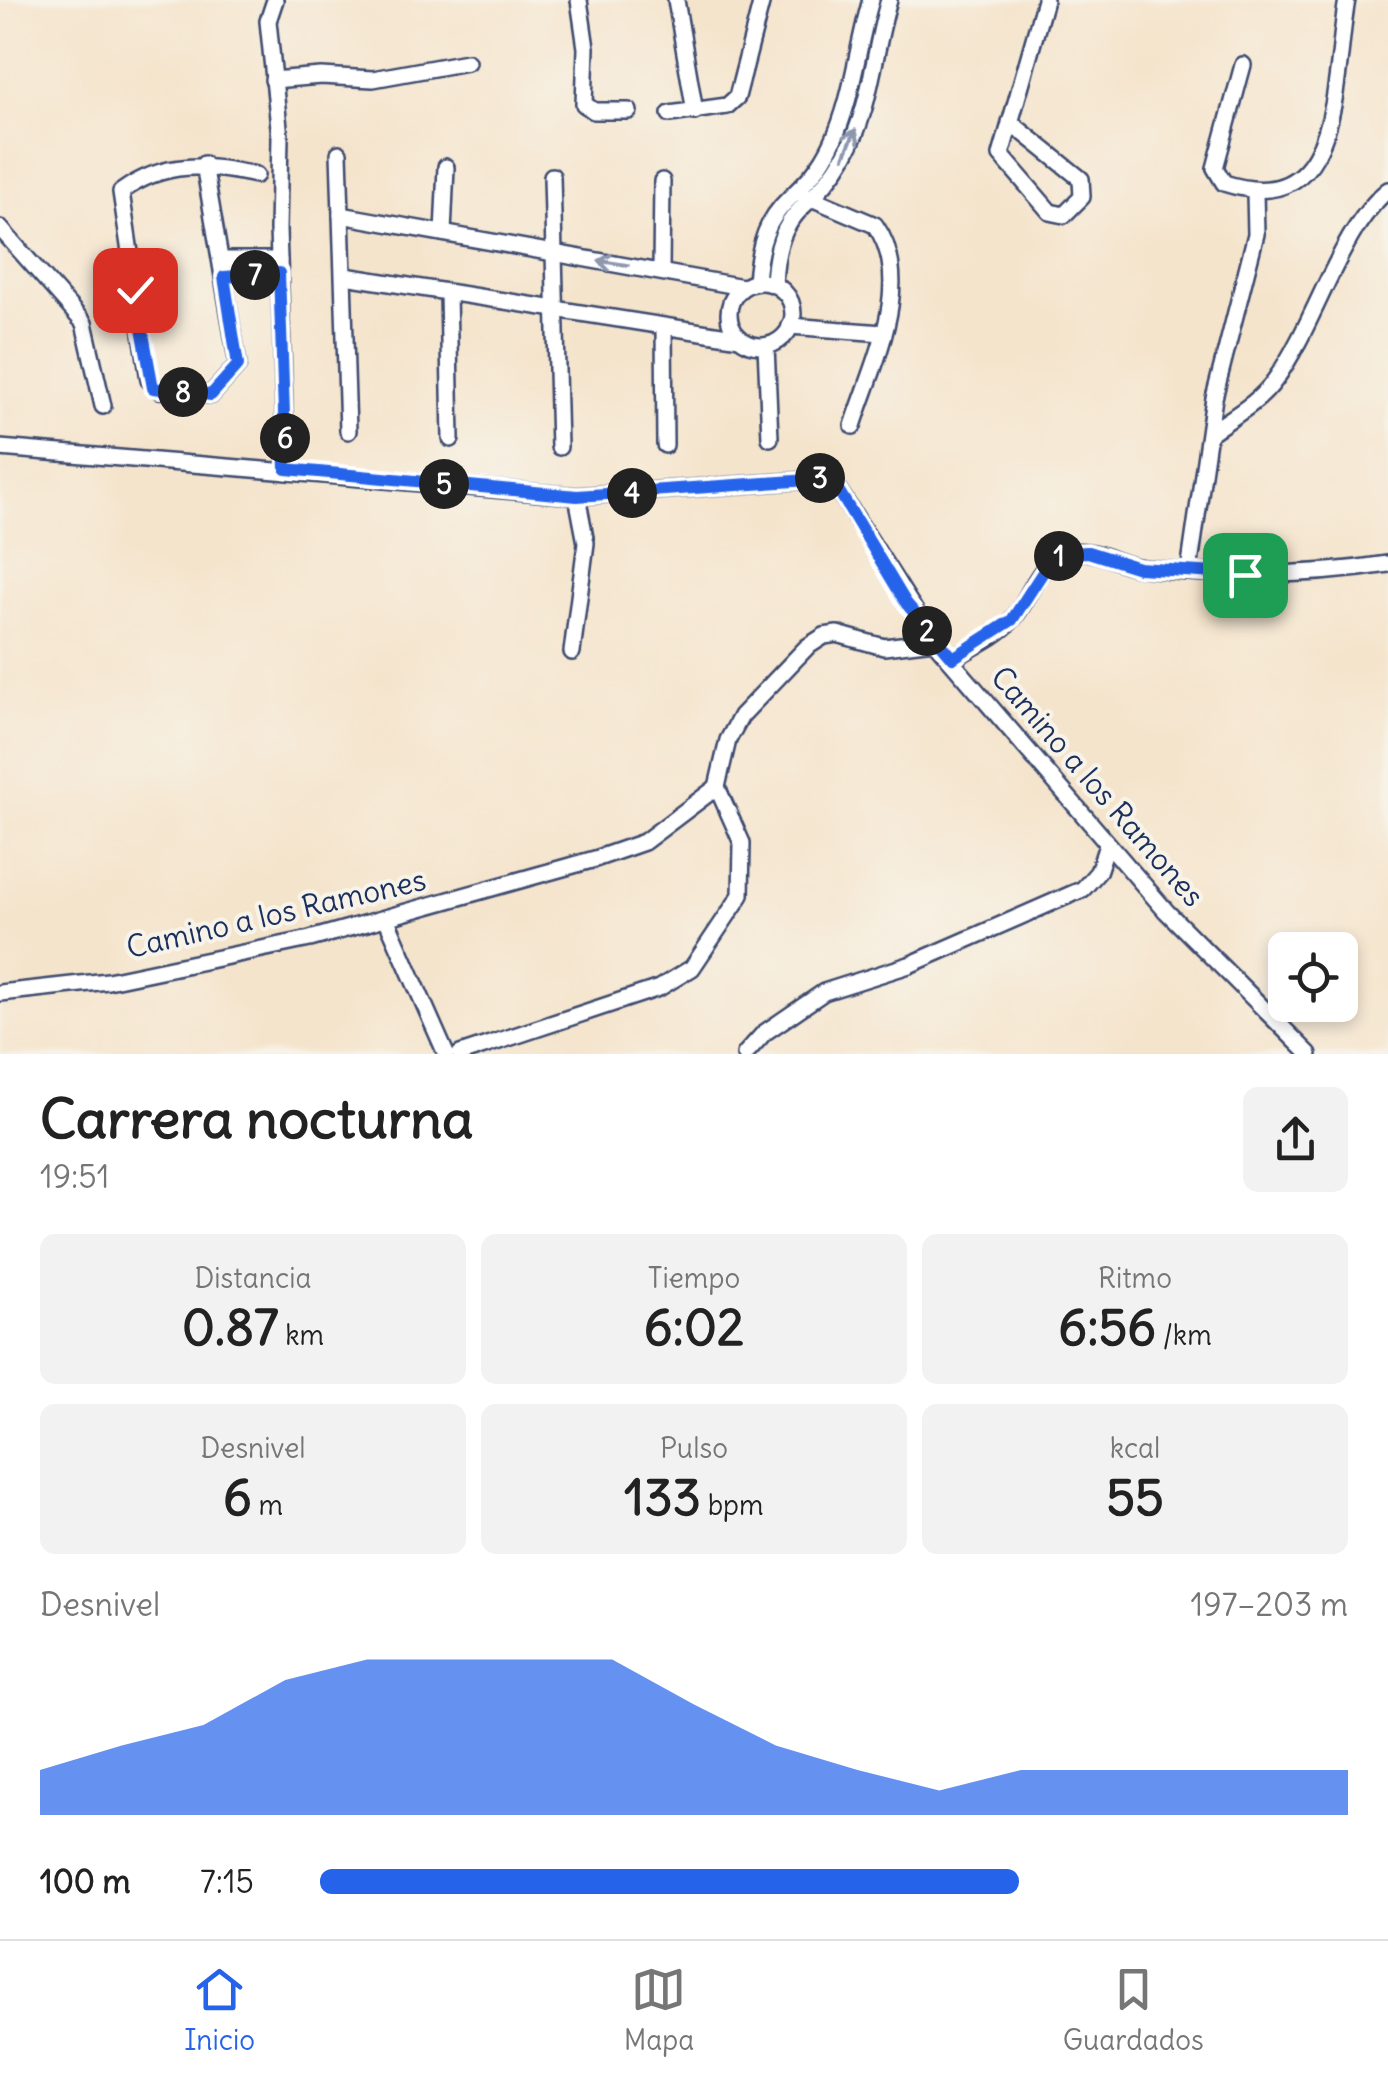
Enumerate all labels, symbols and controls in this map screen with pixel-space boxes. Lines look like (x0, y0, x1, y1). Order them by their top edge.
one-way arrow (842, 128, 860, 159)
pin (93, 248, 178, 333)
pin: 7 (230, 250, 280, 300)
one-way arrow (597, 253, 629, 272)
text: 7 (248, 257, 262, 293)
icon: check (108, 263, 163, 318)
pin: 8 (158, 367, 208, 417)
text: 8 (175, 374, 191, 410)
pin: 6 (260, 413, 310, 463)
text: 6 (277, 420, 293, 456)
pin: 3 (795, 453, 845, 503)
pin: 5 (419, 459, 469, 509)
text: 3 (812, 460, 828, 496)
text: 5 (436, 466, 452, 502)
pin: 4 (607, 468, 657, 518)
text: 4 (624, 475, 640, 511)
pin: 1 (1034, 531, 1084, 581)
pin (1203, 533, 1288, 618)
text: 1 (1053, 538, 1065, 574)
icon: arrive (1218, 548, 1273, 603)
pin: 2 (902, 606, 952, 656)
text: 2 (919, 613, 935, 649)
street label: Camino a los Ramones (983, 658, 1213, 914)
street label: Camino a los Ramones (123, 860, 429, 966)
map controls (1268, 932, 1358, 1022)
button: locate (1268, 932, 1358, 1022)
text: Carrera nocturna (40, 1084, 473, 1153)
button: share (1243, 1087, 1348, 1192)
text: 19:51 (40, 1156, 109, 1197)
text: Distancia (194, 1260, 312, 1296)
text: Tiempo (648, 1260, 740, 1296)
text: Ritmo (1098, 1260, 1172, 1296)
text: 0.87 (182, 1296, 279, 1359)
text: 6:02 (644, 1296, 744, 1359)
text: 6:56 (1058, 1296, 1156, 1359)
text: km (279, 1317, 324, 1353)
text: /km (1156, 1317, 1212, 1353)
text: Desnivel (200, 1430, 306, 1466)
text: Pulso (660, 1430, 728, 1466)
text: kcal (1110, 1430, 1160, 1466)
text: 6 (223, 1466, 252, 1529)
text: 133 (624, 1466, 701, 1529)
text: 55 (1106, 1466, 1164, 1529)
text: m (252, 1487, 283, 1523)
text: bpm (701, 1487, 764, 1523)
text: Desnivel (40, 1584, 160, 1625)
text: 197–203 m (1191, 1584, 1348, 1625)
text: 100 m (40, 1861, 131, 1902)
text: 7:15 (200, 1861, 254, 1902)
tab: Inicio (184, 1962, 255, 2058)
tab: Mapa (624, 1962, 694, 2058)
tab: Guardados (1063, 1962, 1204, 2058)

